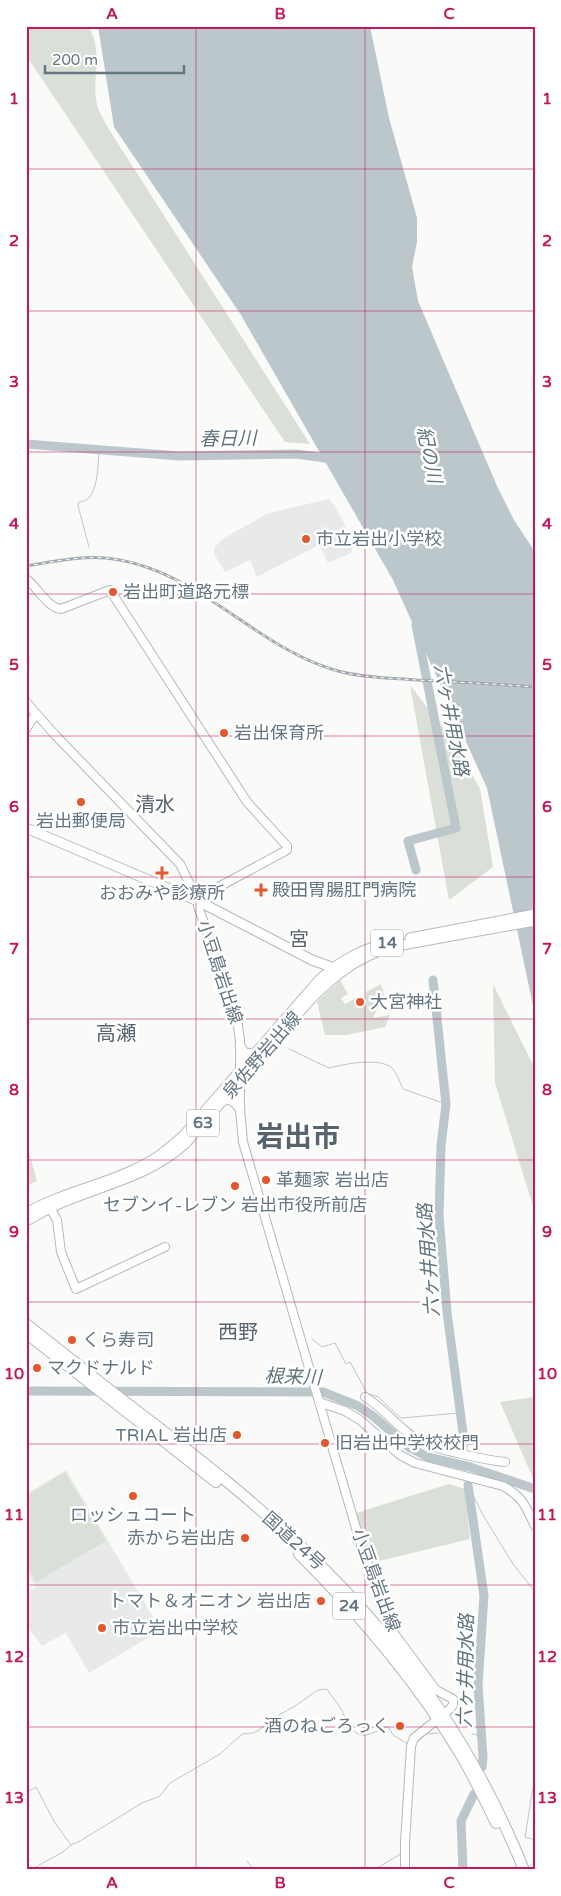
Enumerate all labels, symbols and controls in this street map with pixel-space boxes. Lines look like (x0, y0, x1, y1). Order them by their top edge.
text: A (106, 4, 118, 24)
text: B (274, 4, 286, 24)
text: C (443, 4, 455, 24)
scale bar (45, 42, 184, 74)
text: 200 m (52, 51, 98, 69)
text: 1 (9, 89, 19, 109)
text: 1 (542, 89, 552, 109)
text: 2 (9, 231, 19, 251)
text: 2 (542, 231, 552, 251)
text: 3 (9, 372, 19, 392)
text: 3 (542, 372, 552, 392)
water label: 紀の川 (412, 425, 446, 487)
water label: 春日川 (199, 427, 259, 450)
text: 4 (9, 514, 19, 534)
text: 4 (542, 514, 552, 534)
place label: 市立岩出小学校 (316, 528, 442, 550)
marker: 市立岩出小学校 (300, 533, 312, 545)
place label: 岩出町道路元標 (123, 581, 249, 603)
marker: 岩出町道路元標 (107, 586, 119, 598)
text: 5 (9, 655, 19, 675)
text: 5 (542, 655, 552, 675)
water label: 六ヶ井用水路 (429, 662, 473, 780)
place label: 岩出保育所 (234, 722, 324, 744)
marker: 岩出保育所 (218, 727, 230, 739)
district label: 清水 (135, 793, 175, 817)
marker: 岩出郵便局 (75, 796, 87, 808)
text: 6 (9, 797, 19, 817)
text: 6 (542, 797, 552, 817)
place label: 岩出郵便局 (36, 810, 126, 832)
marker: おおみや診療所 (155, 866, 169, 880)
place label: 殿田胃腸肛門病院 (272, 879, 416, 901)
place label: おおみや診療所 (99, 882, 225, 904)
marker: 殿田胃腸肛門病院 (254, 883, 268, 897)
street label: 小豆島岩出線 (193, 917, 247, 1027)
district label: 宮 (289, 928, 309, 952)
road number: 14 (371, 930, 403, 956)
text: 7 (9, 939, 19, 959)
text: 7 (542, 939, 552, 959)
place label: 大宮神社 (370, 991, 442, 1013)
marker: 大宮神社 (354, 996, 366, 1008)
street label: 泉佐野岩出線 (218, 1007, 306, 1103)
district label: 高瀬 (96, 1022, 136, 1046)
text: 8 (9, 1080, 19, 1100)
text: 8 (542, 1080, 552, 1100)
road number: 63 (187, 1110, 219, 1136)
district label: 岩出市 (256, 1120, 340, 1154)
place label: 革麺家 岩出店 (276, 1169, 389, 1191)
marker: 革麺家 岩出店 (260, 1174, 272, 1186)
marker: セブンイ-レブン 岩出市役所前店 (229, 1180, 241, 1192)
place label: セブンイ-レブン 岩出市役所前店 (103, 1194, 367, 1216)
water label: 六ヶ井用水路 (414, 1200, 444, 1318)
text: 9 (9, 1222, 19, 1242)
text: 9 (542, 1222, 552, 1242)
district label: 西野 (218, 1321, 258, 1345)
place label: くら寿司 (82, 1329, 154, 1351)
marker: くら寿司 (66, 1334, 78, 1346)
place label: マクドナルド (47, 1357, 155, 1379)
marker: マクドナルド (31, 1362, 43, 1374)
text: 10 (4, 1364, 24, 1384)
text: 10 (537, 1364, 557, 1384)
water label: 根来川 (264, 1365, 324, 1389)
place label: TRIAL 岩出店 (116, 1424, 227, 1446)
marker: TRIAL 岩出店 (231, 1429, 243, 1441)
place label: 旧岩出中学校校門 (335, 1432, 479, 1454)
marker: 旧岩出中学校校門 (319, 1437, 331, 1449)
marker: ロッシュコート (127, 1490, 139, 1502)
place label: ロッシュコート (70, 1504, 196, 1526)
text: 11 (4, 1505, 24, 1525)
text: 11 (537, 1505, 557, 1525)
street label: 国道24号 (258, 1507, 330, 1575)
street label: 小豆島岩出線 (347, 1525, 405, 1635)
place label: 赤から岩出店 (127, 1527, 235, 1549)
marker: 赤から岩出店 (239, 1532, 251, 1544)
place label: トマト＆オニオン 岩出店 (108, 1590, 311, 1612)
road number: 24 (333, 1592, 365, 1620)
marker: トマト＆オニオン 岩出店 (315, 1595, 327, 1607)
water label: 六ヶ井用水路 (454, 1612, 478, 1728)
place label: 市立岩出中学校 (112, 1617, 238, 1639)
marker: 市立岩出中学校 (96, 1622, 108, 1634)
text: 12 (4, 1647, 24, 1667)
text: 12 (537, 1647, 557, 1667)
place label: 酒のねごろっく (264, 1715, 390, 1737)
marker: 酒のねごろっく (394, 1720, 406, 1732)
text: 13 (4, 1788, 24, 1808)
text: 13 (537, 1788, 557, 1808)
text: A (106, 1873, 118, 1893)
text: B (274, 1873, 286, 1893)
text: C (443, 1873, 455, 1893)

